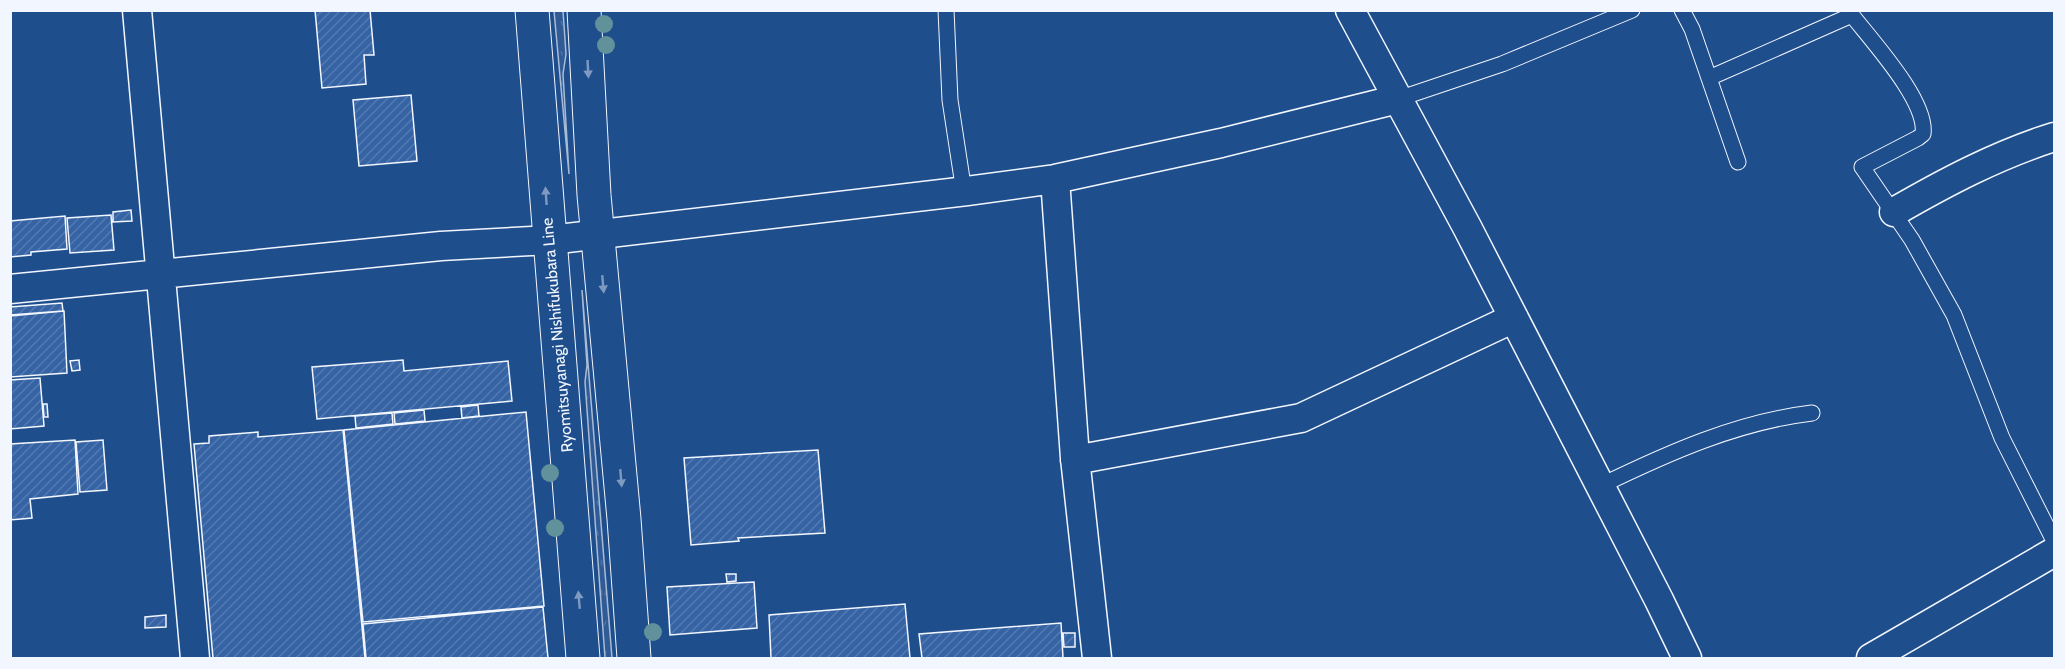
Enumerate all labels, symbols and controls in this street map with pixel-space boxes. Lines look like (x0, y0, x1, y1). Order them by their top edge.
one-way arrow (584, 59, 593, 78)
one-way arrow (542, 187, 551, 206)
street label: Ryomitsuyanagi Nishifukubara Line (537, 217, 577, 453)
one-way arrow (598, 275, 608, 294)
one-way arrow (616, 469, 626, 488)
one-way arrow (574, 591, 584, 610)

